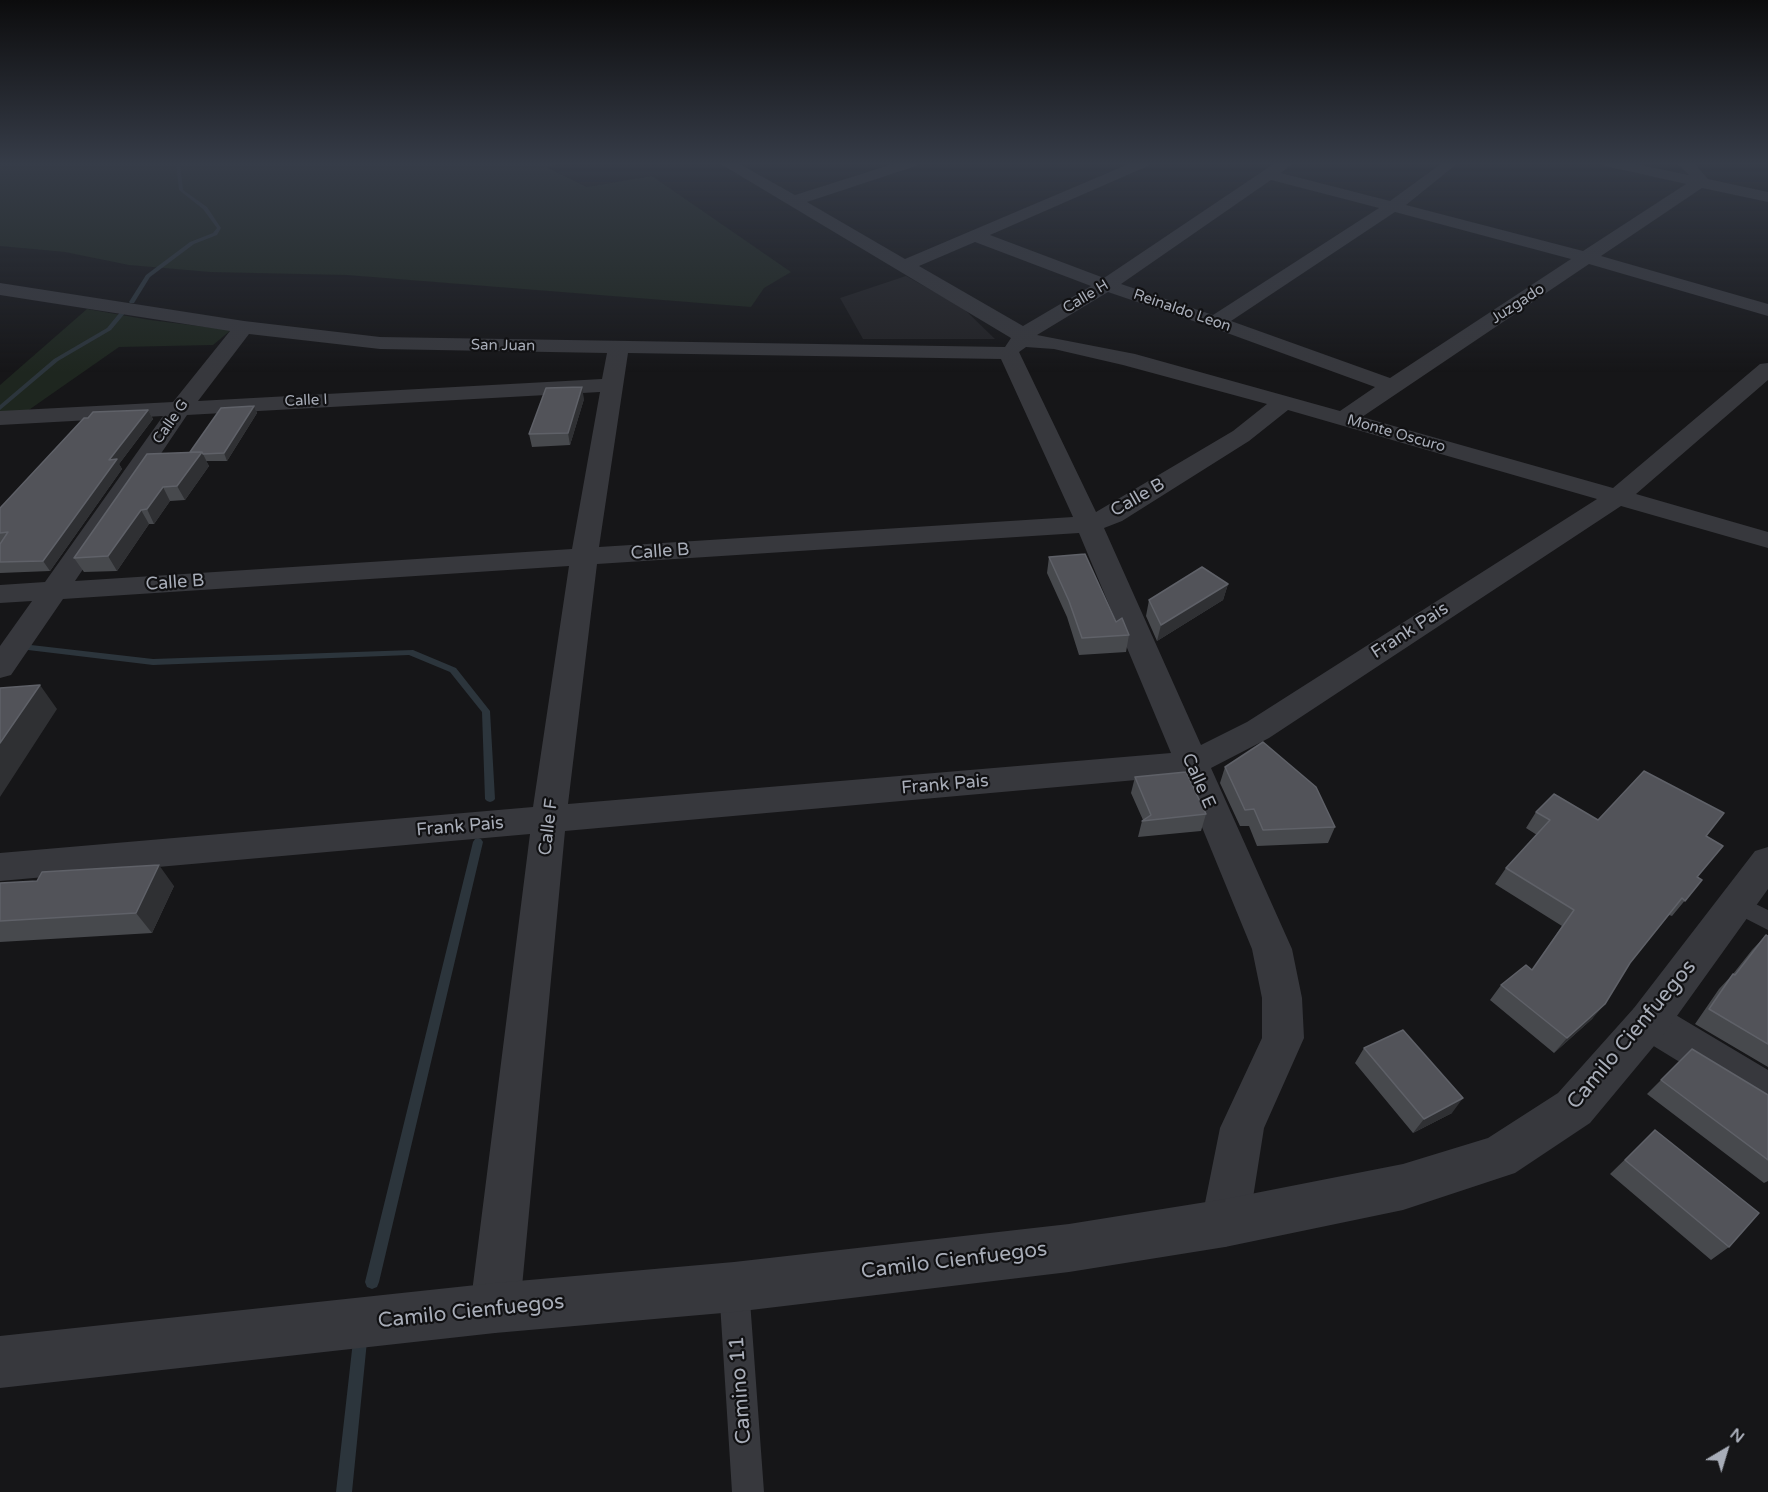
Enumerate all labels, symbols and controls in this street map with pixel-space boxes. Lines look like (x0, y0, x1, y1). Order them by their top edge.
street label: Calle H (1060, 276, 1112, 318)
street label: Juzgado (1488, 280, 1548, 328)
street label: Reinaldo Leon (1131, 286, 1233, 336)
street label: San Juan (471, 336, 535, 356)
street label: Calle I (284, 391, 328, 411)
street label: Calle G (149, 396, 193, 448)
street label: Monte Oscuro (1345, 411, 1447, 457)
street label: Calle B (1107, 474, 1169, 522)
street label: Calle B (630, 539, 690, 565)
street label: Calle B (145, 570, 205, 596)
street label: Frank Pais (1367, 598, 1453, 664)
street label: Calle E (1176, 750, 1220, 812)
street label: Frank Pais (900, 770, 990, 800)
street label: Calle F (535, 797, 563, 857)
street label: Frank Pais (415, 812, 505, 842)
street label: Camilo Cienfuegos (1562, 955, 1702, 1115)
street label: Camilo Cienfuegos (859, 1237, 1049, 1285)
street label: Camilo Cienfuegos (377, 1290, 565, 1334)
street label: Camino 11 (725, 1335, 757, 1445)
north arrow (1696, 1420, 1756, 1480)
text: N (1726, 1424, 1748, 1448)

